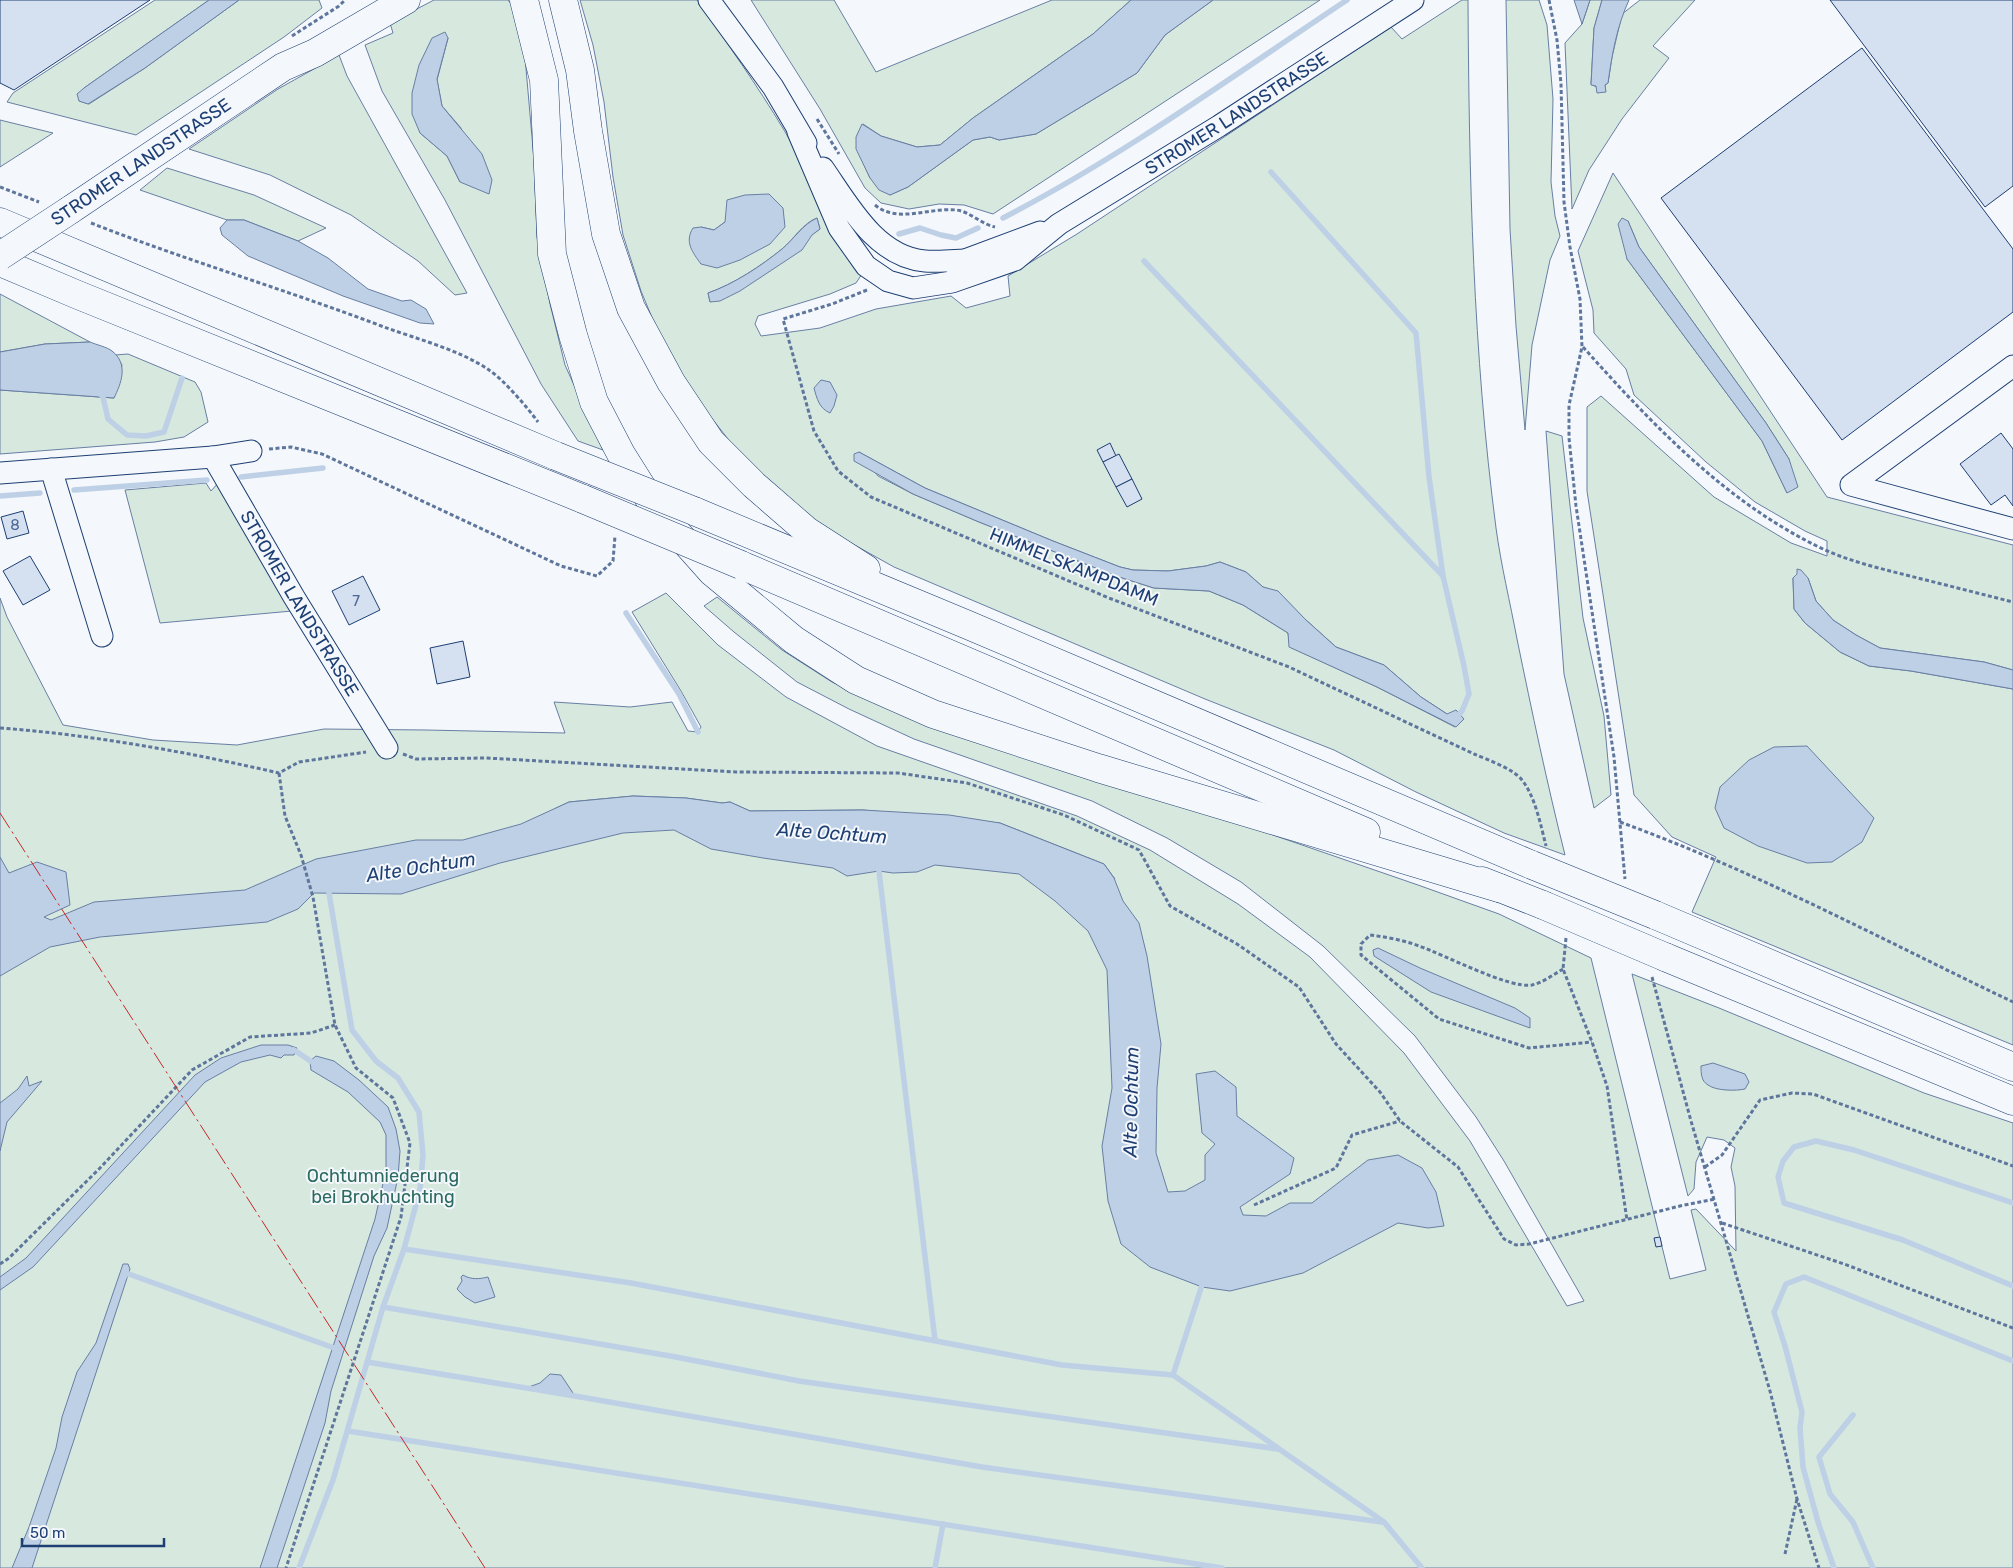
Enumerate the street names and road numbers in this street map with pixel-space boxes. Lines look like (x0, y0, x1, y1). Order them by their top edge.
street label: STROMER LANDSTRASSE (1141, 47, 1332, 180)
street label: STROMER LANDSTRASSE (47, 93, 235, 231)
street label: STROMER LANDSTRASSE (235, 507, 363, 700)
street label: HIMMELSKAMPDAMM (986, 523, 1162, 611)

